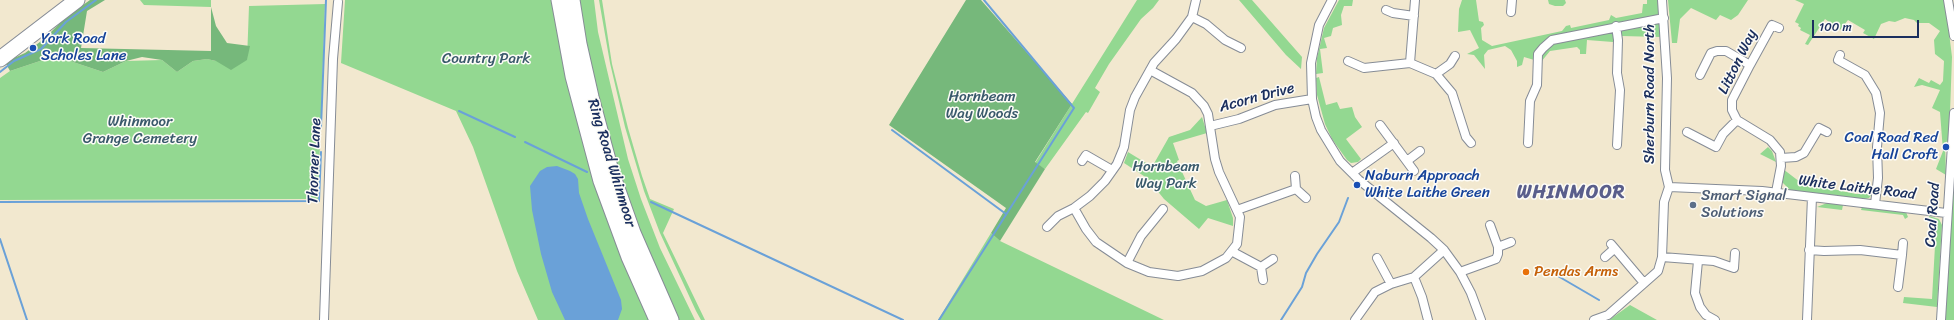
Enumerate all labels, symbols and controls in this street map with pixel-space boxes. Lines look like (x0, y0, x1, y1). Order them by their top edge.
scale bar (1814, 12, 1921, 38)
text: 100 m (1819, 16, 1852, 38)
street label: Sherburn Road North (1641, 24, 1659, 164)
street label: Litton Way (1715, 27, 1761, 97)
place label: York Road Scholes Lane (41, 30, 126, 65)
marker: York Road Scholes Lane (28, 43, 38, 53)
park label: Country Park (442, 50, 530, 68)
street label: Acorn Drive (1217, 79, 1297, 117)
park label: Hornbeam Way Woods (946, 88, 1018, 123)
street label: Ring Road Whinmoor (583, 97, 639, 229)
park label: Whinmoor Grange Cemetery (83, 113, 197, 148)
street label: Thorner Lane (305, 118, 325, 204)
place label: Coal Road Red Hall Croft (1845, 129, 1938, 164)
marker: Coal Road Red Hall Croft (1941, 142, 1951, 152)
park label: Hornbeam Way Park (1132, 158, 1200, 193)
place label: Naburn Approach White Laithe Green (1365, 167, 1490, 202)
street label: White Laithe Road (1797, 172, 1917, 204)
marker: Naburn Approach White Laithe Green (1352, 180, 1362, 190)
district label: WHINMOOR (1517, 182, 1625, 204)
street label: Coal Road (1922, 182, 1944, 248)
place label: Smart Signal Solutions (1701, 187, 1787, 222)
marker: Smart Signal Solutions (1688, 200, 1698, 210)
place label: Pendas Arms (1534, 263, 1618, 281)
marker: Pendas Arms (1521, 267, 1531, 277)

